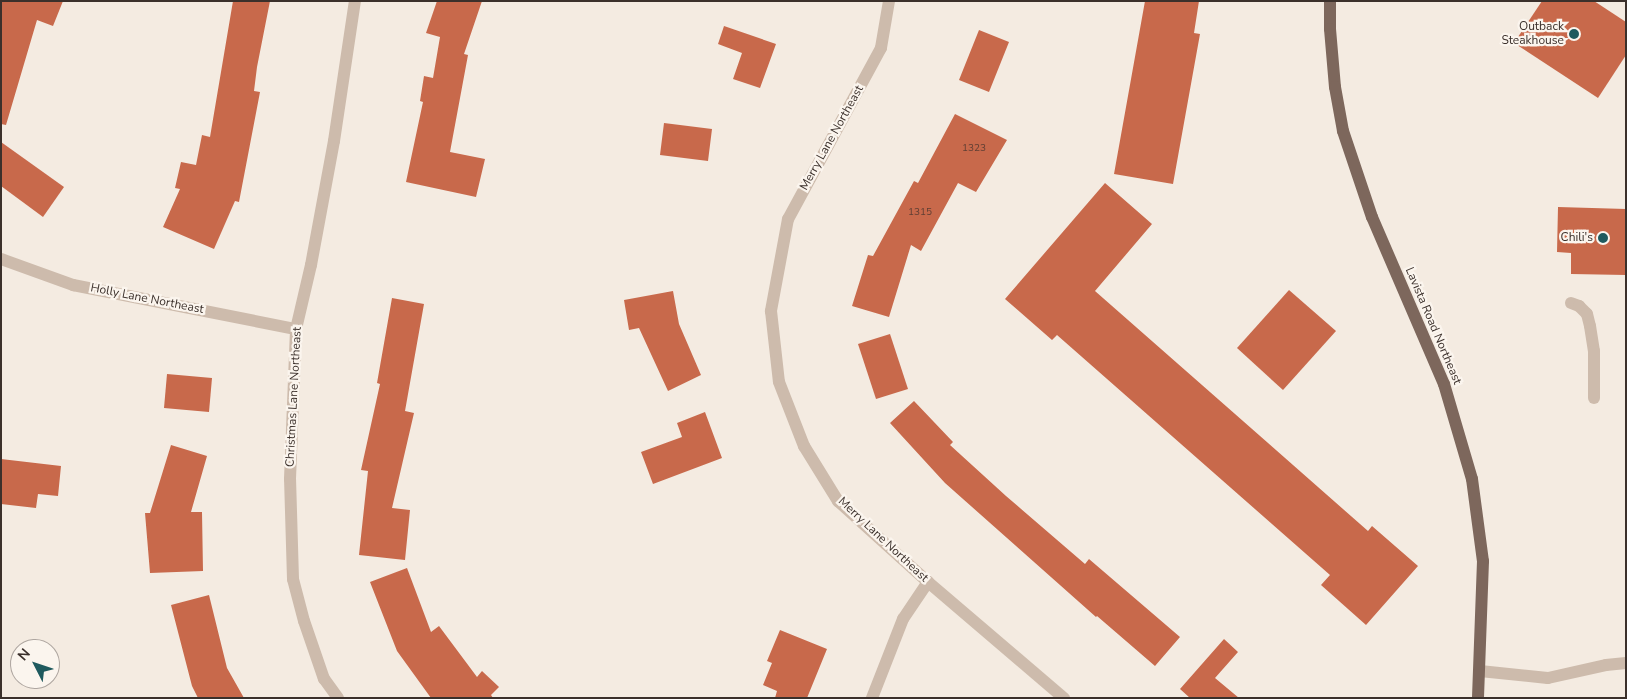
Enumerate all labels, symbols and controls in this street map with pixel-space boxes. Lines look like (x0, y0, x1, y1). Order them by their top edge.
place label: Outback Steakhouse (1501, 20, 1564, 48)
marker: Outback Steakhouse (1568, 28, 1580, 40)
street label: Merry Lane Northeast (797, 83, 867, 193)
house number: 1323 (962, 143, 986, 155)
house number: 1315 (908, 207, 932, 219)
place label: Chili's (1561, 231, 1593, 245)
marker: Chili's (1597, 232, 1609, 244)
street label: Lavista Road Northeast (1402, 265, 1464, 387)
street label: Holly Lane Northeast (89, 281, 205, 317)
street label: Christmas Lane Northeast (283, 327, 305, 467)
street label: Merry Lane Northeast (835, 495, 931, 585)
north arrow (10, 639, 60, 689)
text: N (13, 644, 35, 665)

